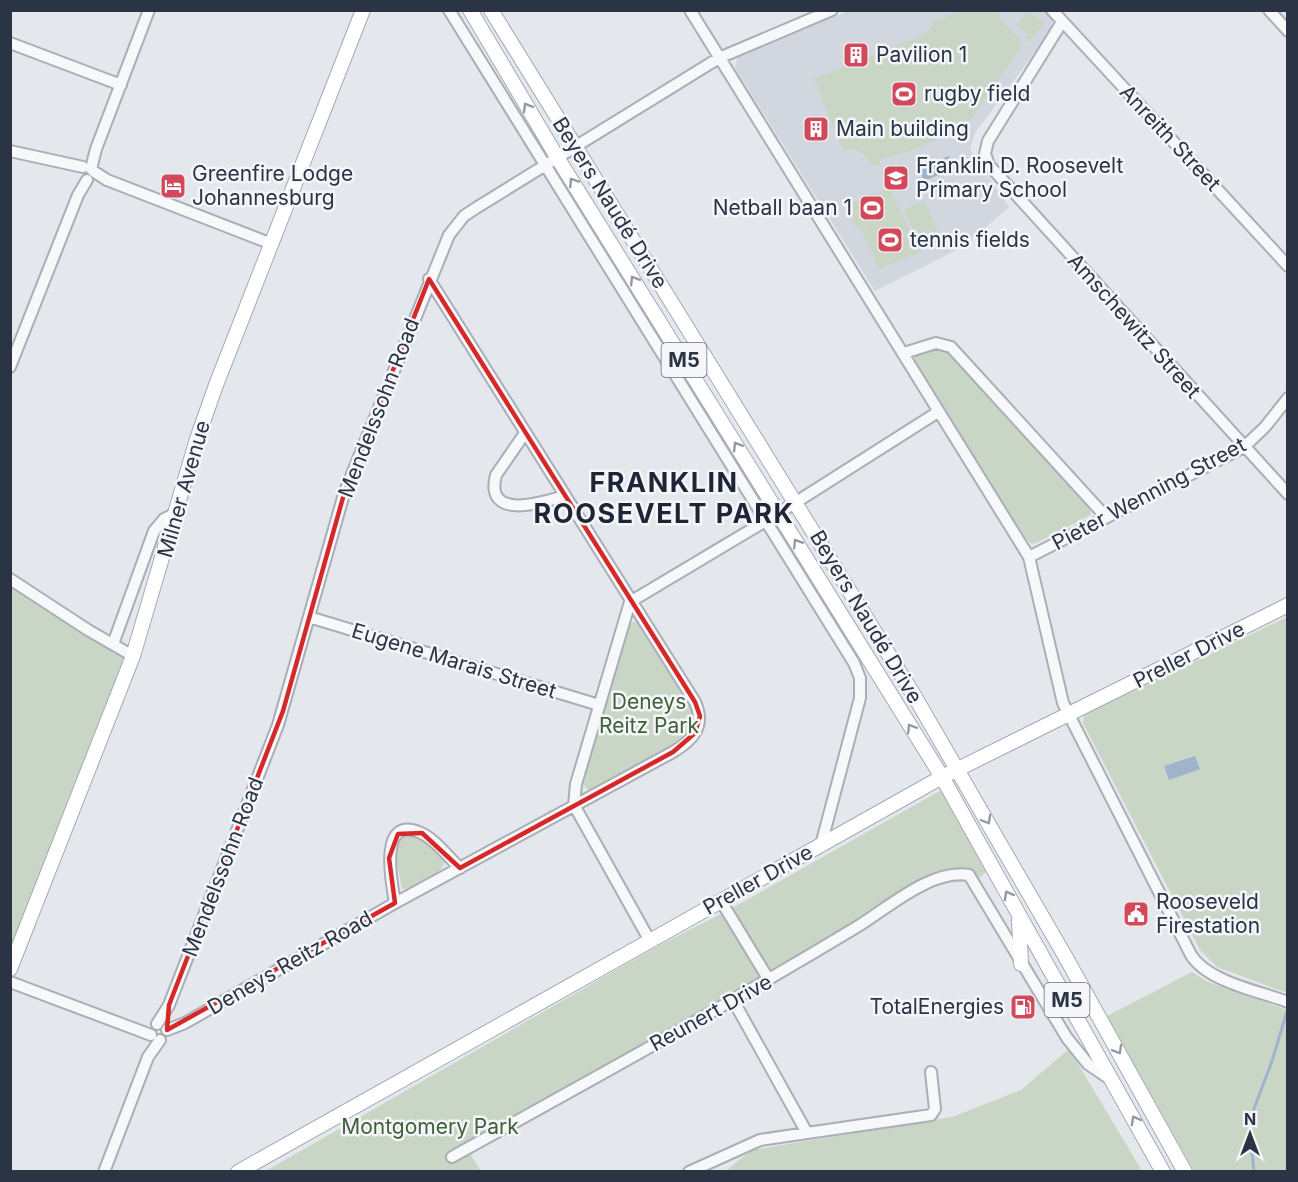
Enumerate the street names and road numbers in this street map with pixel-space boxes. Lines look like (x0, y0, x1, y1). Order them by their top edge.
street label: Anreith Street (1115, 79, 1226, 196)
street label: Beyers Naudé Drive (548, 112, 673, 293)
street label: Amschewitz Street (1063, 248, 1206, 403)
street label: Mendelssohn Road (333, 315, 424, 501)
road number: M5 (662, 343, 706, 377)
street label: Milner Avenue (152, 417, 215, 560)
street label: Pieter Wenning Street (1048, 432, 1250, 555)
street label: Beyers Naudé Drive (805, 526, 928, 708)
street label: Preller Drive (1129, 616, 1249, 693)
street label: Eugene Marais Street (349, 618, 560, 704)
street label: Mendelssohn Road (177, 774, 268, 960)
street label: Preller Drive (699, 839, 817, 920)
street label: Deneys Reitz Road (203, 905, 377, 1020)
street label: Reunert Drive (645, 969, 776, 1056)
road number: M5 (1044, 983, 1090, 1017)

